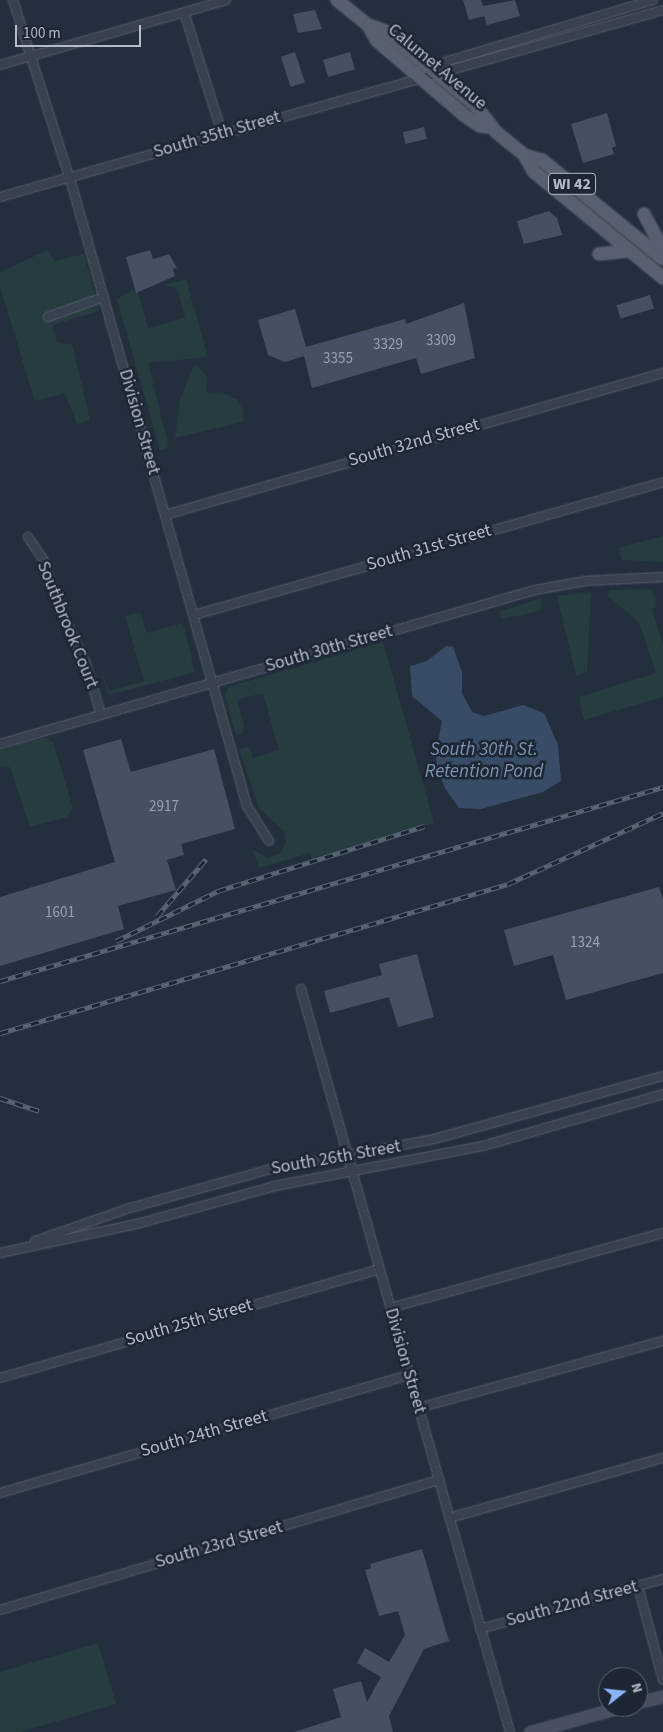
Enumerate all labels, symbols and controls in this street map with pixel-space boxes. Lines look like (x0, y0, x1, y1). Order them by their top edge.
scale bar (18, 15, 144, 47)
street label: Calumet Avenue (383, 19, 491, 115)
text: 100 m (23, 23, 61, 44)
street label: South 35th Street (151, 107, 283, 163)
road number: WI 42 (547, 170, 597, 198)
house number: 3309 (426, 332, 456, 350)
house number: 3329 (373, 336, 403, 354)
house number: 3355 (323, 350, 353, 368)
street label: Division Street (114, 367, 164, 477)
street label: South 32nd Street (346, 414, 482, 472)
street label: South 31st Street (364, 520, 494, 576)
street label: Southbrook Court (32, 558, 102, 692)
street label: South 30th Street (263, 621, 395, 677)
water label: South 30th St. Retention Pond (425, 739, 543, 783)
house number: 2917 (149, 798, 179, 816)
house number: 1601 (45, 904, 75, 922)
house number: 1324 (570, 934, 600, 952)
street label: South 26th Street (270, 1136, 402, 1180)
street label: South 25th Street (123, 1295, 255, 1351)
street label: Division Street (380, 1306, 430, 1416)
street label: South 24th Street (138, 1406, 270, 1462)
street label: South 23rd Street (153, 1517, 285, 1573)
street label: South 22nd Street (504, 1576, 640, 1632)
north arrow (598, 1667, 648, 1717)
text: N (626, 1681, 647, 1695)

